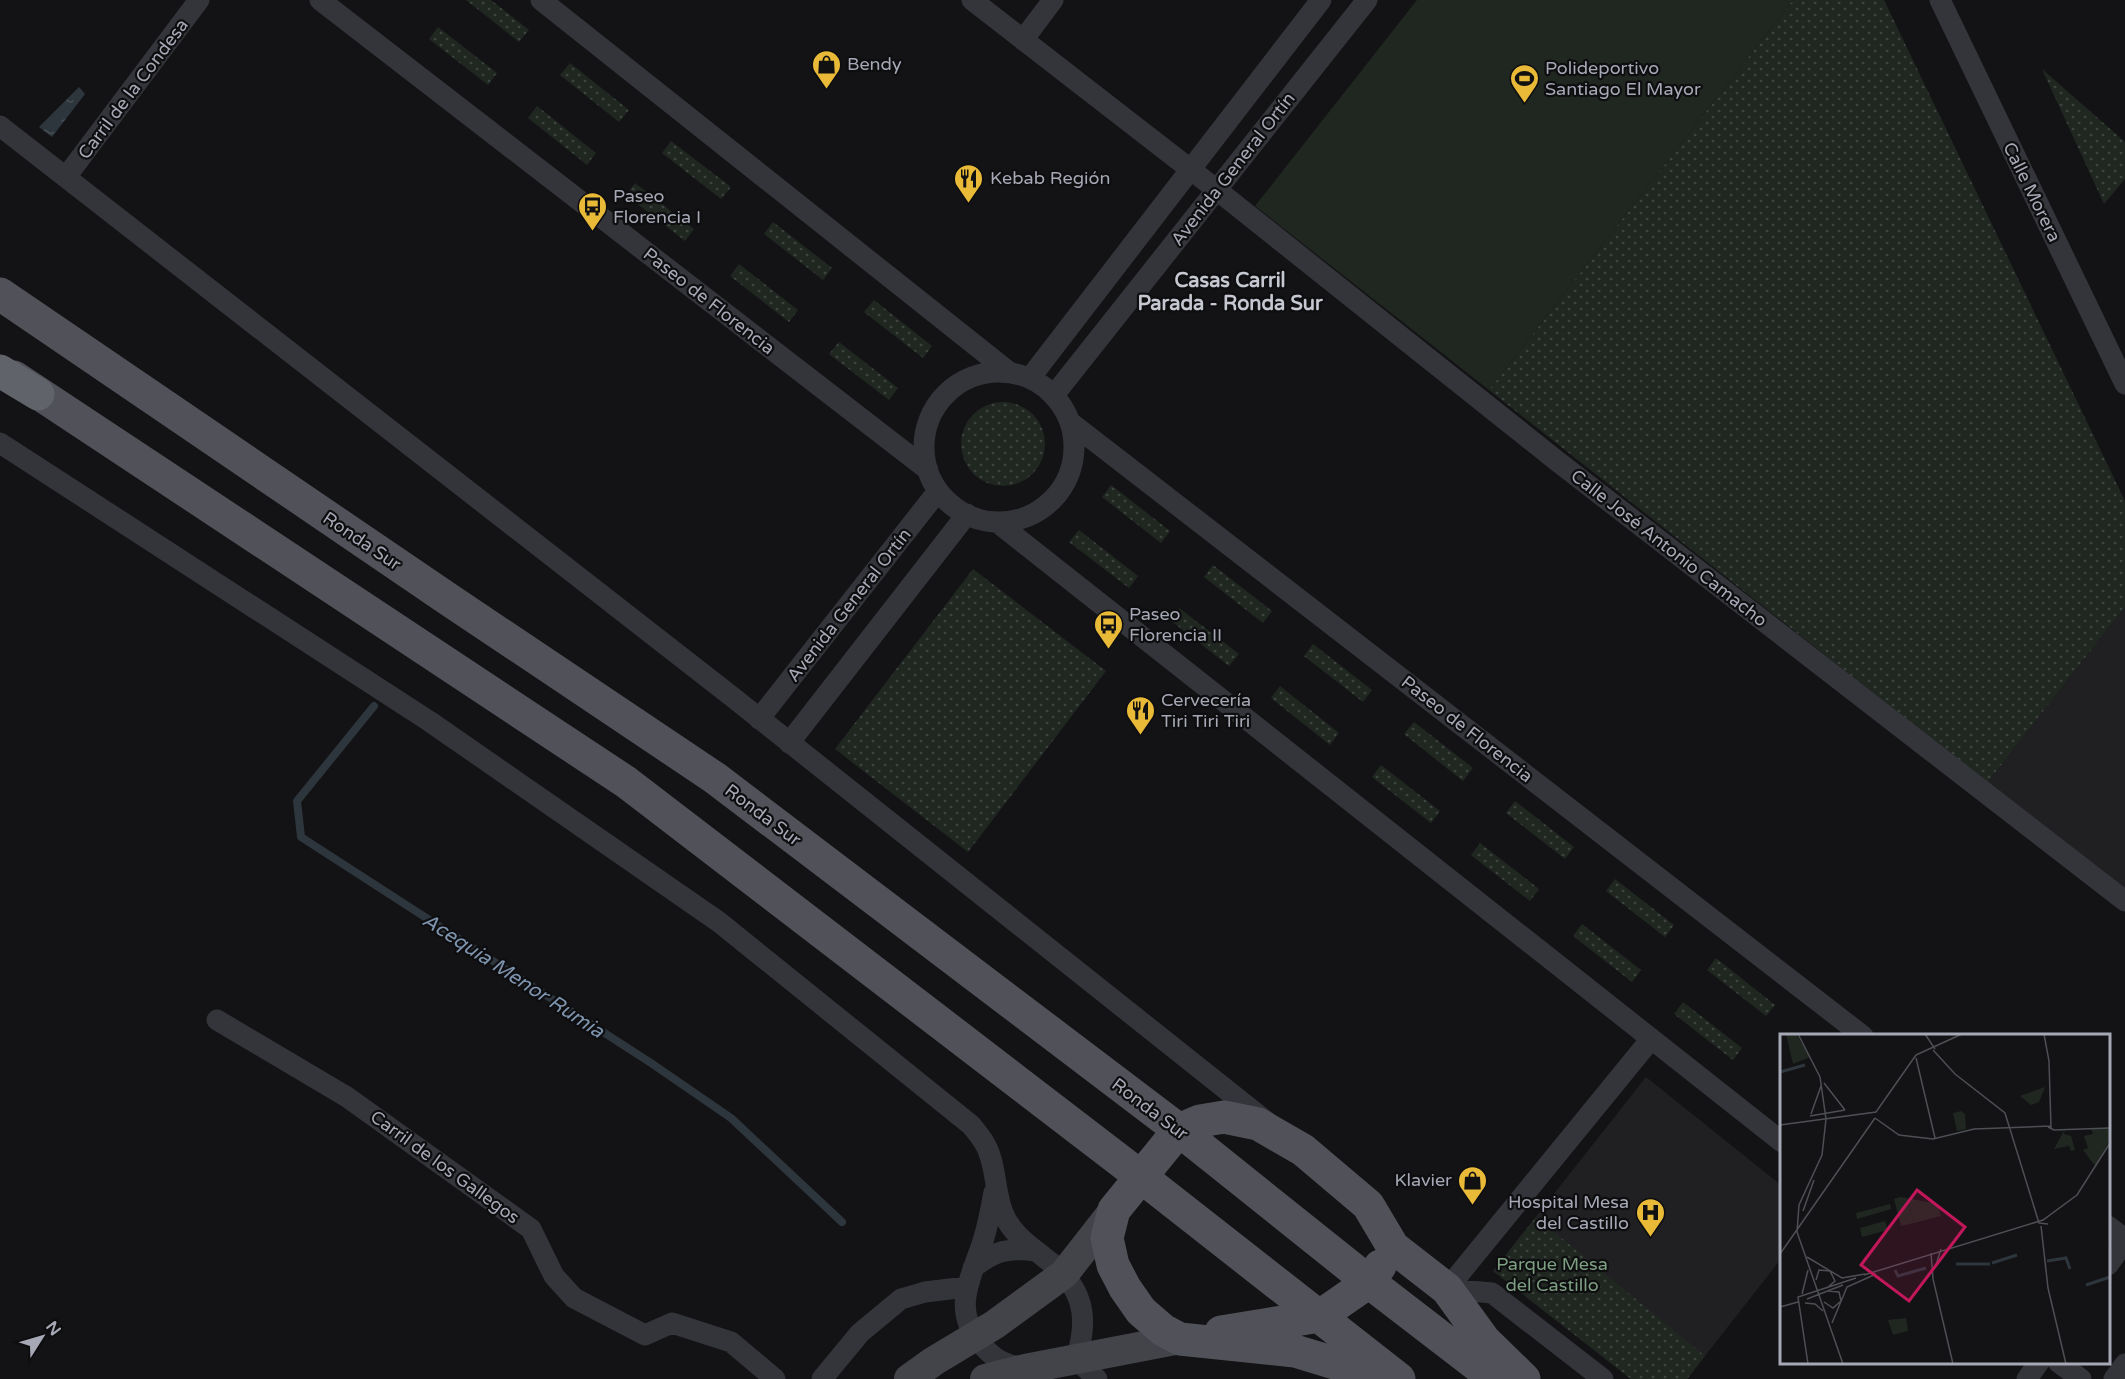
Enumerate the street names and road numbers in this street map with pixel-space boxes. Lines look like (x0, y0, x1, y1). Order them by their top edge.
street label: Carril de la Condesa (73, 14, 193, 164)
street label: Avenida General Ortín (1166, 88, 1300, 250)
street label: Calle Morera (1998, 138, 2066, 246)
street label: Paseo de Florencia (639, 243, 779, 359)
street label: Calle José Antonio Camacho (1567, 465, 1772, 631)
street label: Ronda Sur (319, 507, 405, 575)
street label: Avenida General Ortín (782, 524, 916, 686)
street label: Paseo de Florencia (1397, 671, 1537, 787)
street label: Ronda Sur (721, 779, 806, 851)
street label: Ronda Sur (1108, 1073, 1193, 1145)
street label: Carril de los Gallegos (366, 1106, 524, 1228)

